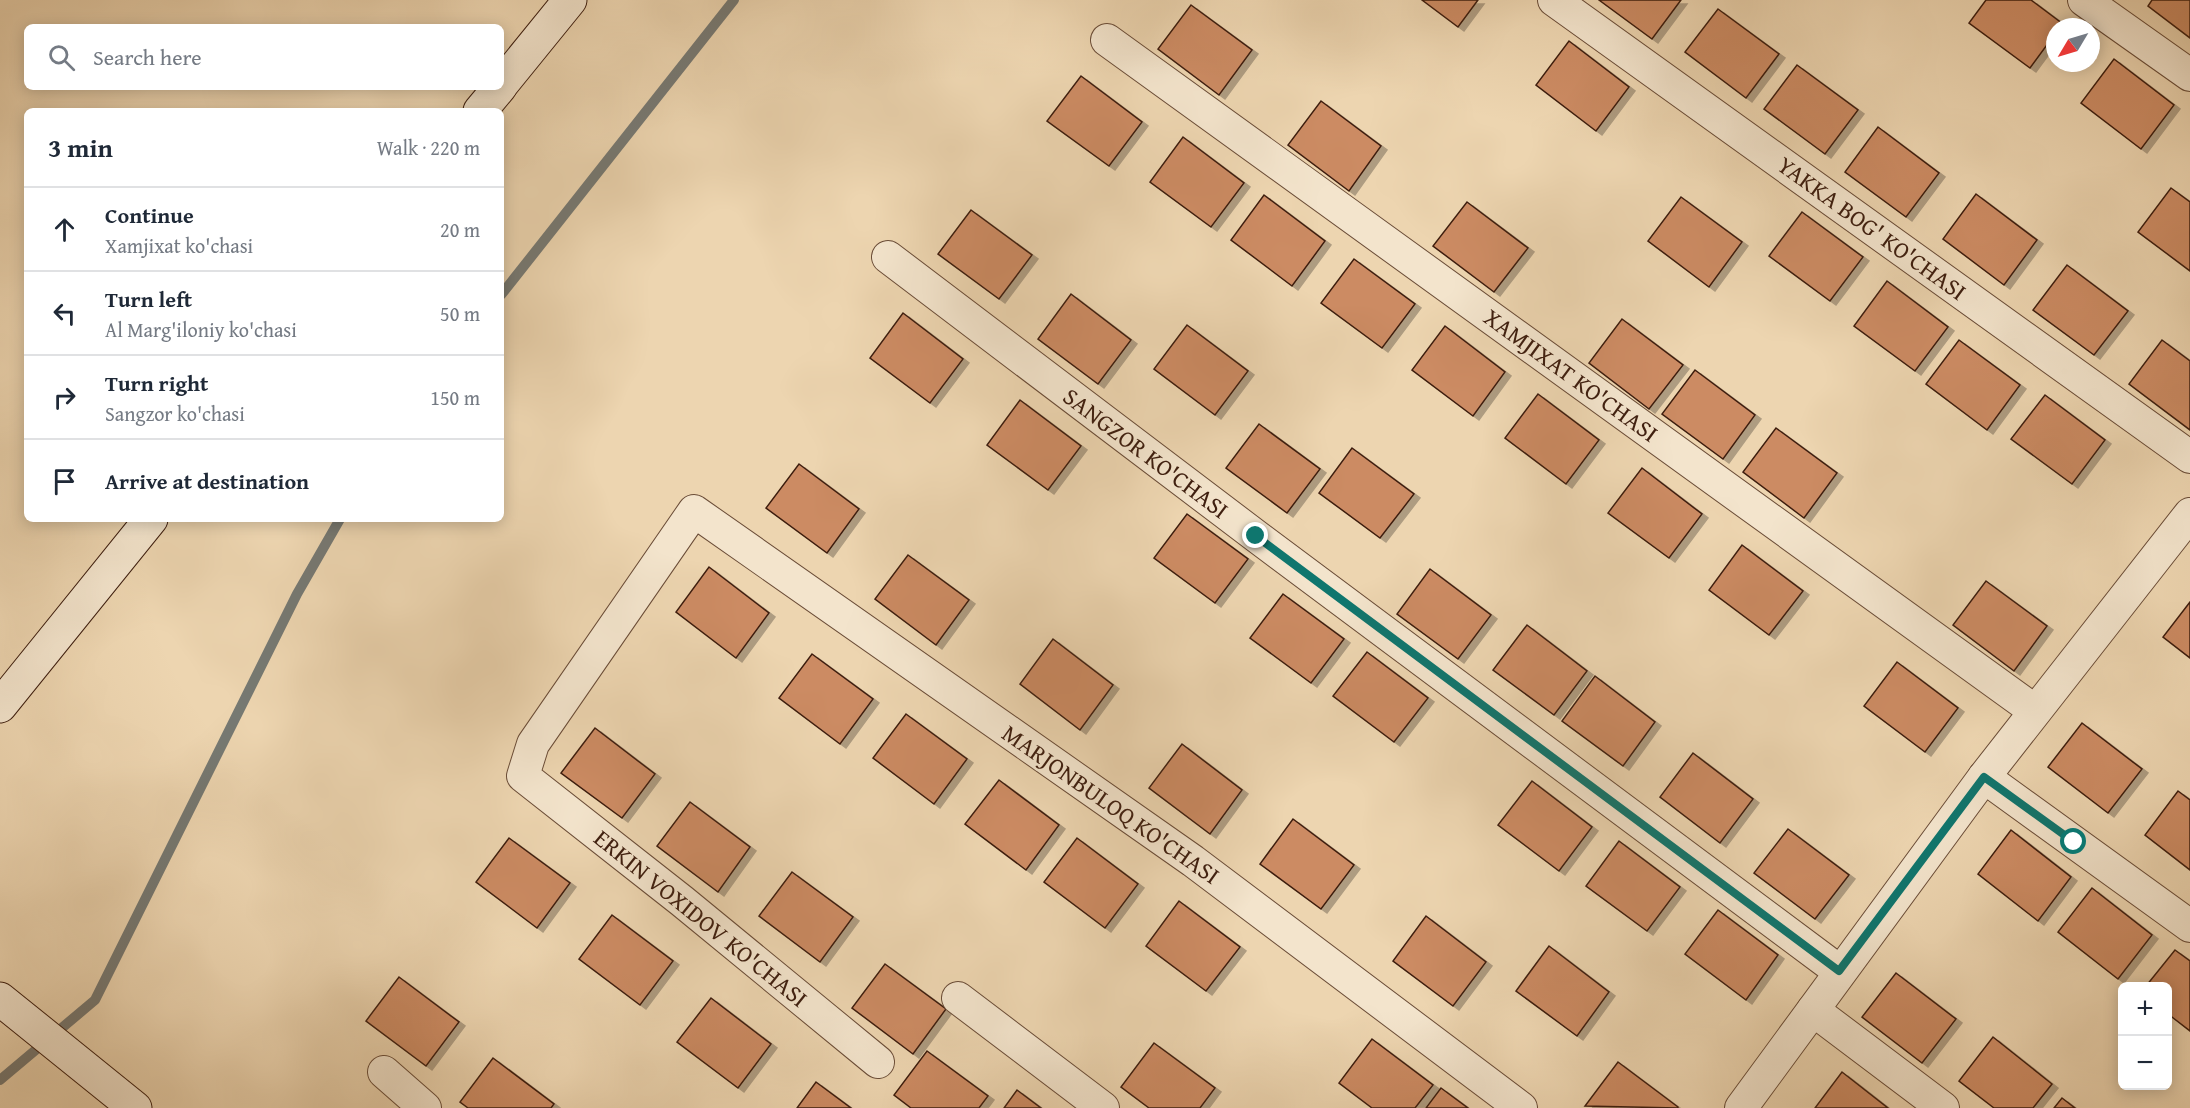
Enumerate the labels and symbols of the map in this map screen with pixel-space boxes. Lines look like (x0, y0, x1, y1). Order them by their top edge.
north arrow (2046, 18, 2100, 72)
street label: YAKKA BOG' KO'CHASI (1770, 147, 1974, 309)
street label: XAMJIXAT KO'CHASI (1477, 300, 1665, 450)
street label: SANGZOR KO'CHASI (1056, 379, 1236, 527)
route end (1242, 522, 1268, 548)
street label: MARJONBULOQ KO'CHASI (995, 716, 1227, 892)
street label: ERKIN VOXIDOV KO'CHASI (587, 821, 815, 1015)
route start (2060, 828, 2086, 854)

